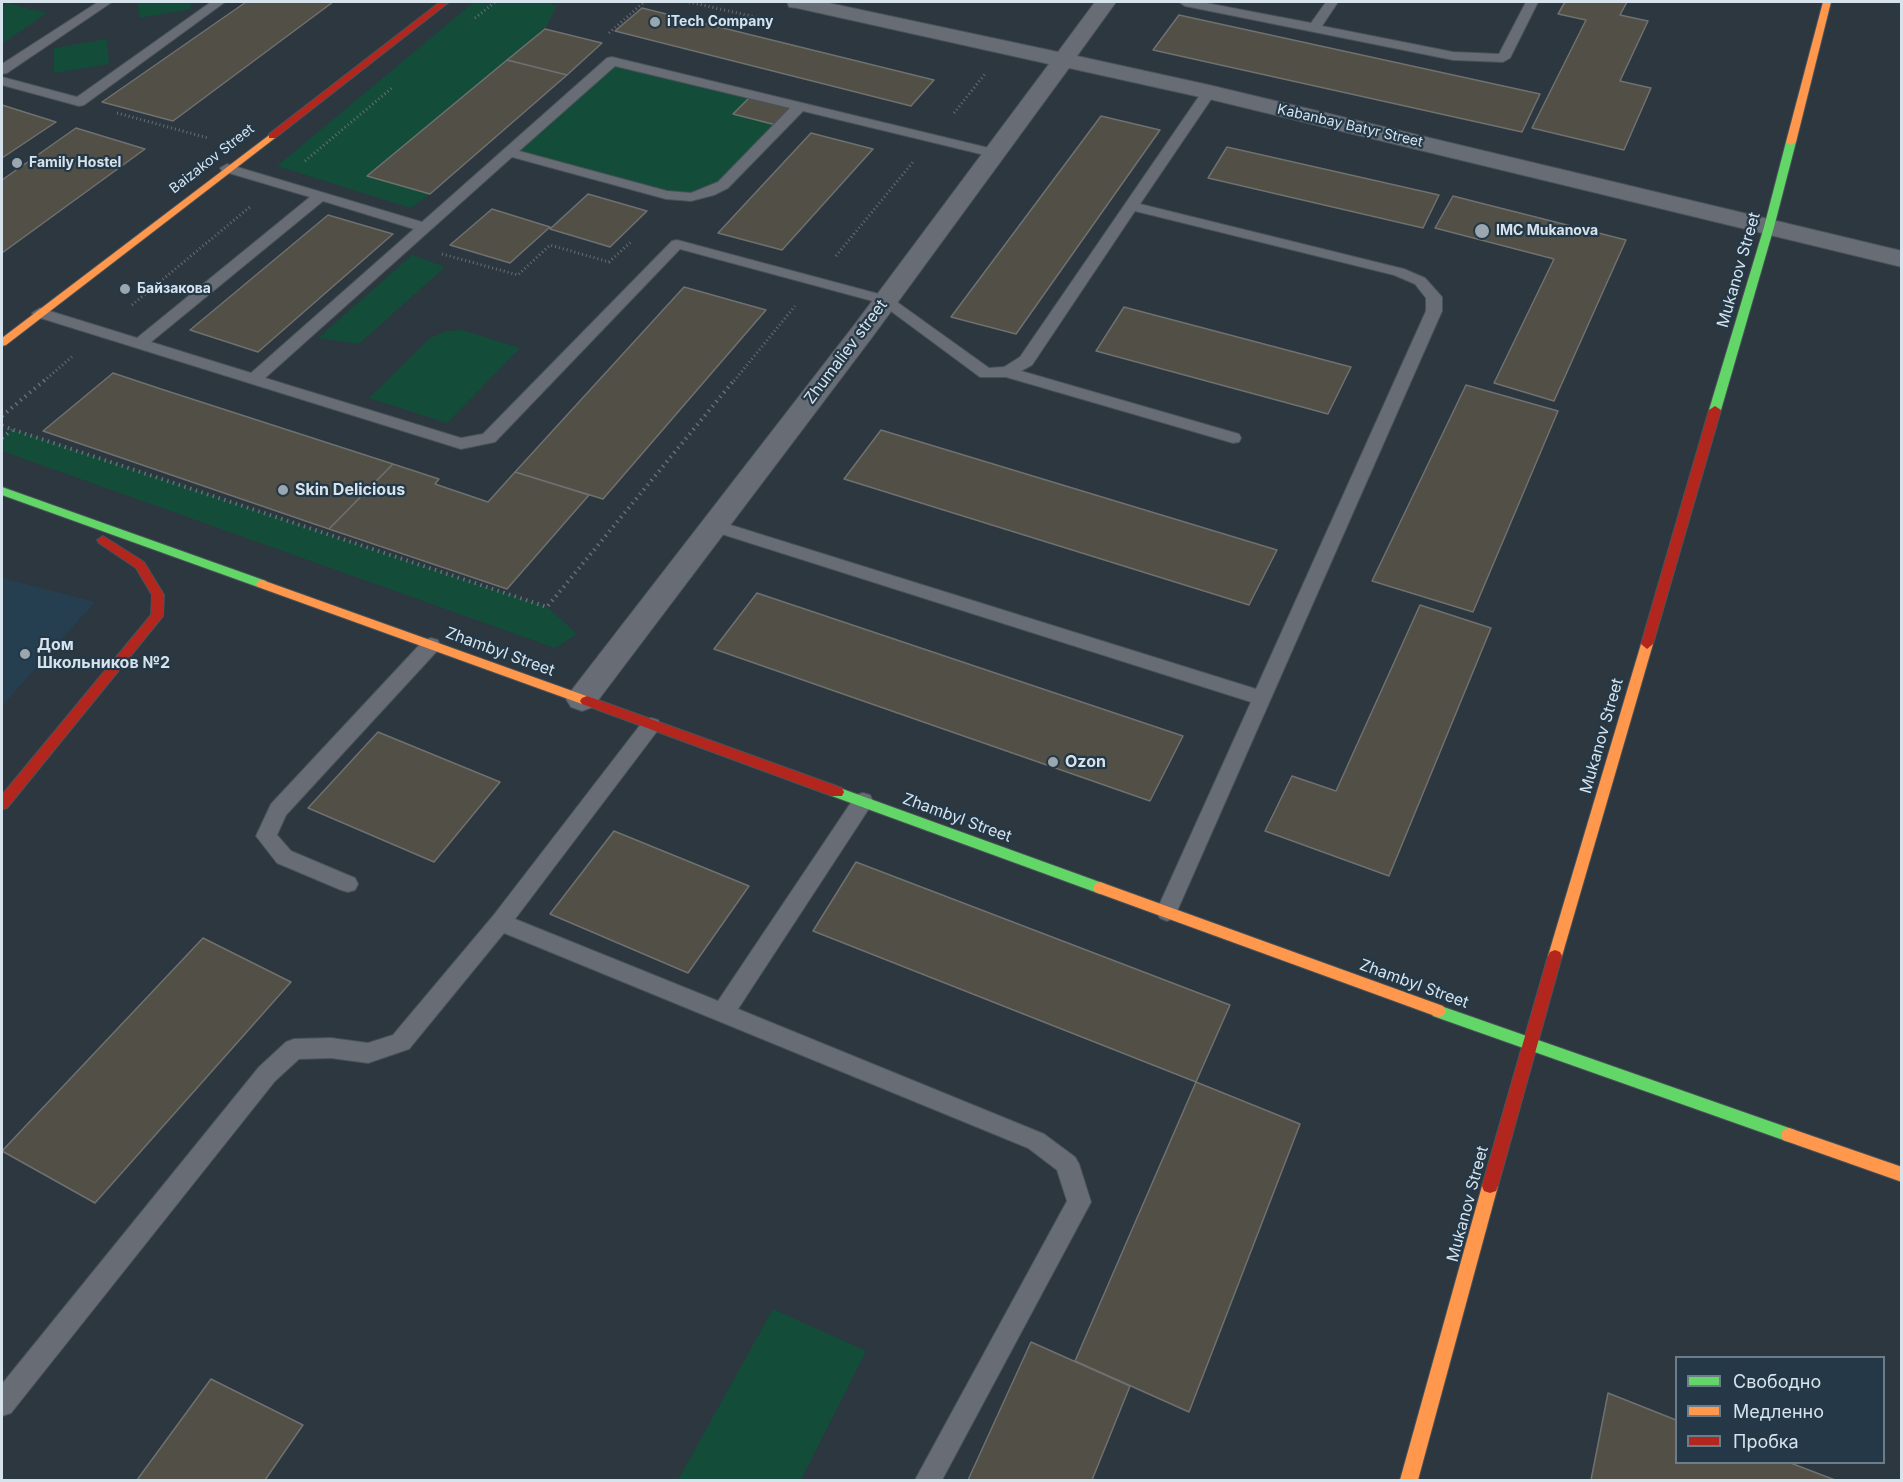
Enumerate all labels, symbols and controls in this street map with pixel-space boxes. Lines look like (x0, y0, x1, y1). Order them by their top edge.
place label: iTech Company (667, 14, 773, 30)
marker: iTech Company (648, 15, 662, 29)
street label: Kabanbay Batyr Street (1276, 101, 1424, 151)
street label: Baizakov Street (166, 121, 258, 197)
place label: Family Hostel (29, 155, 121, 171)
marker: Family Hostel (10, 156, 24, 170)
street label: Mukanov Street (1713, 210, 1765, 330)
marker: IMC Mukanova (1473, 222, 1491, 240)
place label: IMC Mukanova (1496, 223, 1598, 239)
place label: Байзакова (137, 281, 211, 297)
marker: Байзакова (118, 282, 132, 296)
street label: Zhumaliev street (801, 296, 891, 408)
place label: Skin Delicious (295, 480, 405, 500)
marker: Skin Delicious (276, 483, 290, 497)
street label: Zhambyl Street (443, 623, 557, 681)
place label: Дом Школьников №2 (37, 635, 170, 673)
marker: Дом Школьников №2 (18, 647, 32, 661)
street label: Mukanov Street (1576, 676, 1628, 796)
place label: Ozon (1065, 752, 1106, 772)
marker: Ozon (1046, 755, 1060, 769)
street label: Zhambyl Street (900, 789, 1014, 847)
street label: Zhambyl Street (1357, 955, 1471, 1013)
street label: Mukanov Street (1443, 1144, 1493, 1264)
legend (1675, 1356, 1885, 1464)
text: Свободно (1733, 1371, 1821, 1392)
text: Медленно (1733, 1401, 1824, 1422)
text: Пробка (1733, 1431, 1799, 1452)

